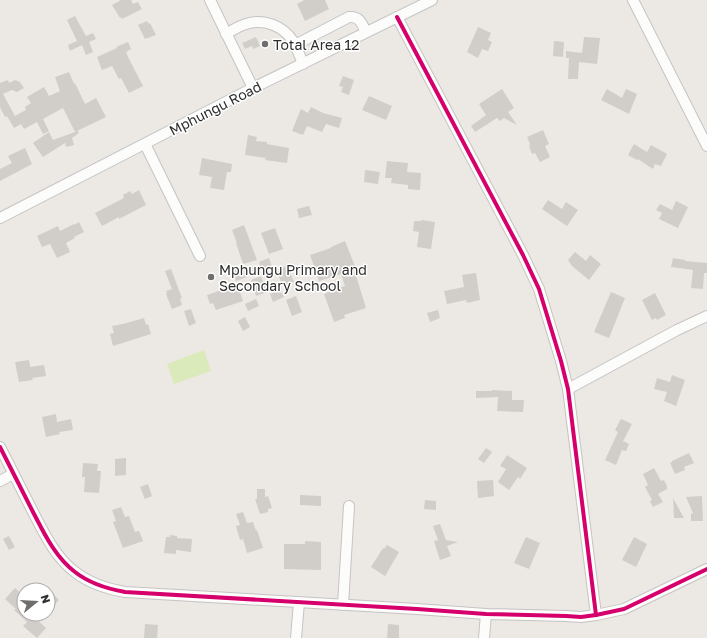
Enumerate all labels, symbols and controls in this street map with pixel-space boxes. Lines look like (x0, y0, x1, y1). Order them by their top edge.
place label: Total Area 12 (273, 36, 359, 53)
marker: Total Area 12 (260, 39, 270, 49)
street label: Mphungu Road (166, 77, 264, 139)
place label: Mphungu Primary and Secondary School (219, 261, 367, 294)
marker: Mphungu Primary and Secondary School (206, 272, 216, 282)
north arrow (16, 582, 56, 622)
text: N (39, 593, 53, 605)

